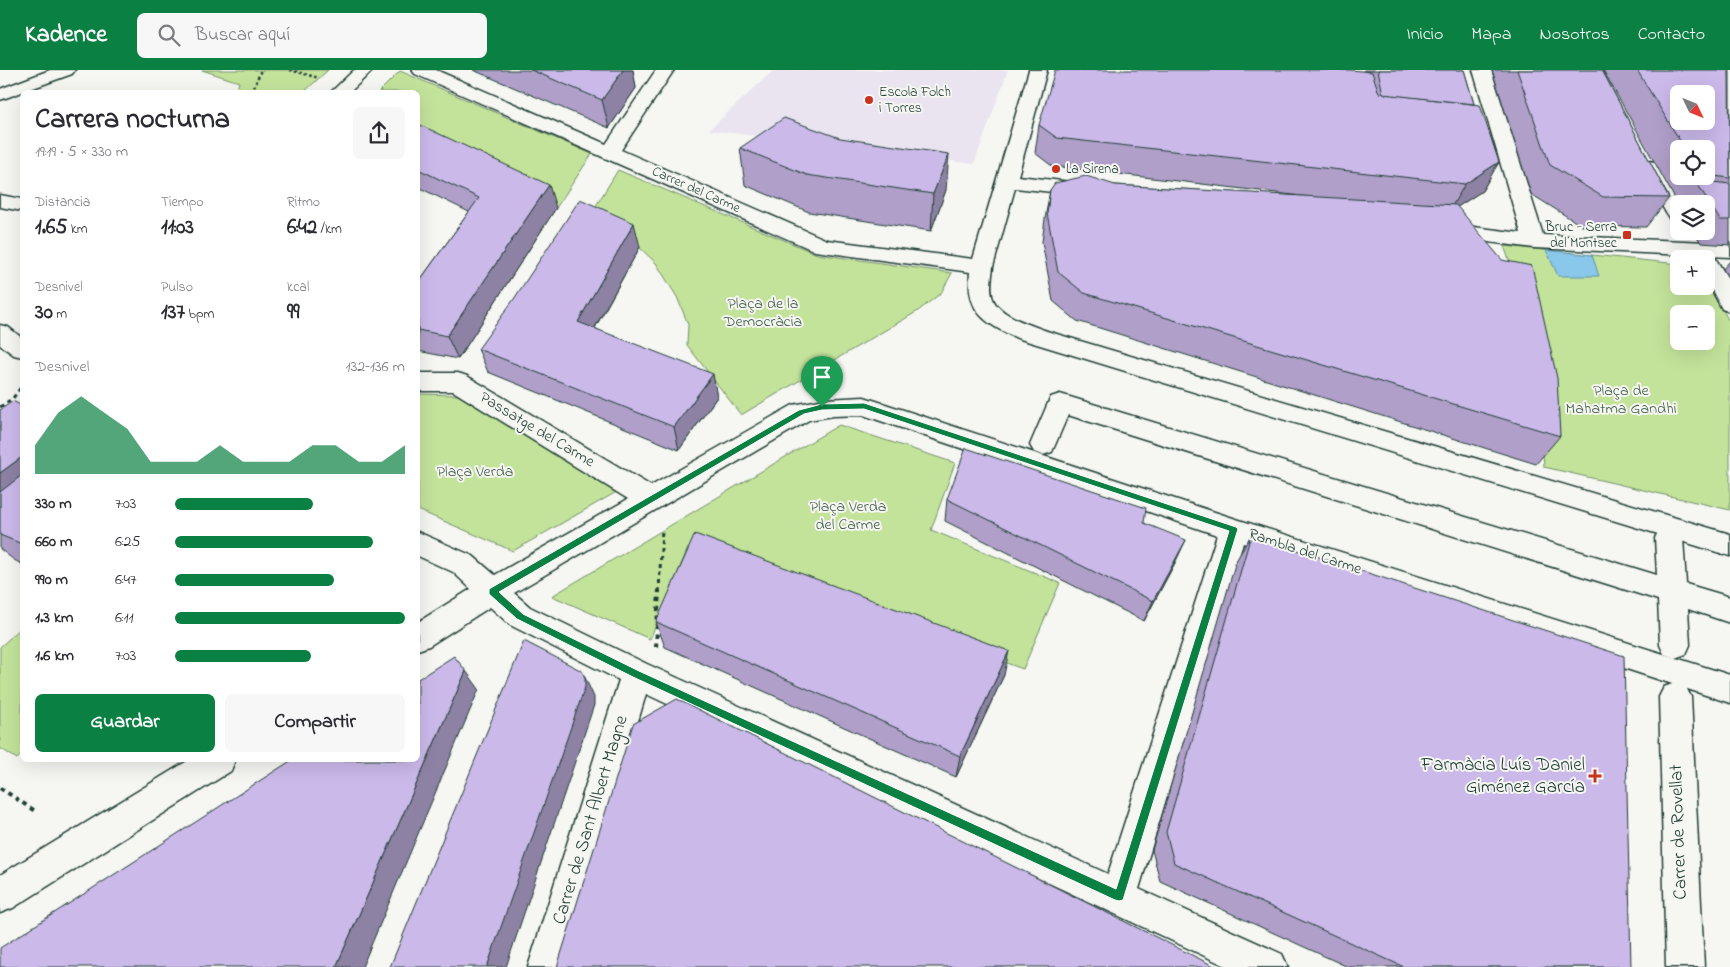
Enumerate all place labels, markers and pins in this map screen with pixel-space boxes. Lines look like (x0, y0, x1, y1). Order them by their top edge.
place label: Escola Folch i Torres (879, 82, 951, 119)
marker: Escola Folch i Torres (863, 94, 875, 106)
place label: La Sirena (1066, 159, 1119, 180)
marker: La Sirena (1050, 163, 1062, 175)
place label: Bruc - Serra del Montsec (1544, 217, 1618, 254)
marker: Bruc - Serra del Montsec (1621, 229, 1633, 241)
pin (801, 356, 843, 407)
place label: Farmàcia Luís Daniel Giménez García (1420, 752, 1585, 801)
marker: Farmàcia Luís Daniel Giménez García (1589, 770, 1601, 782)

